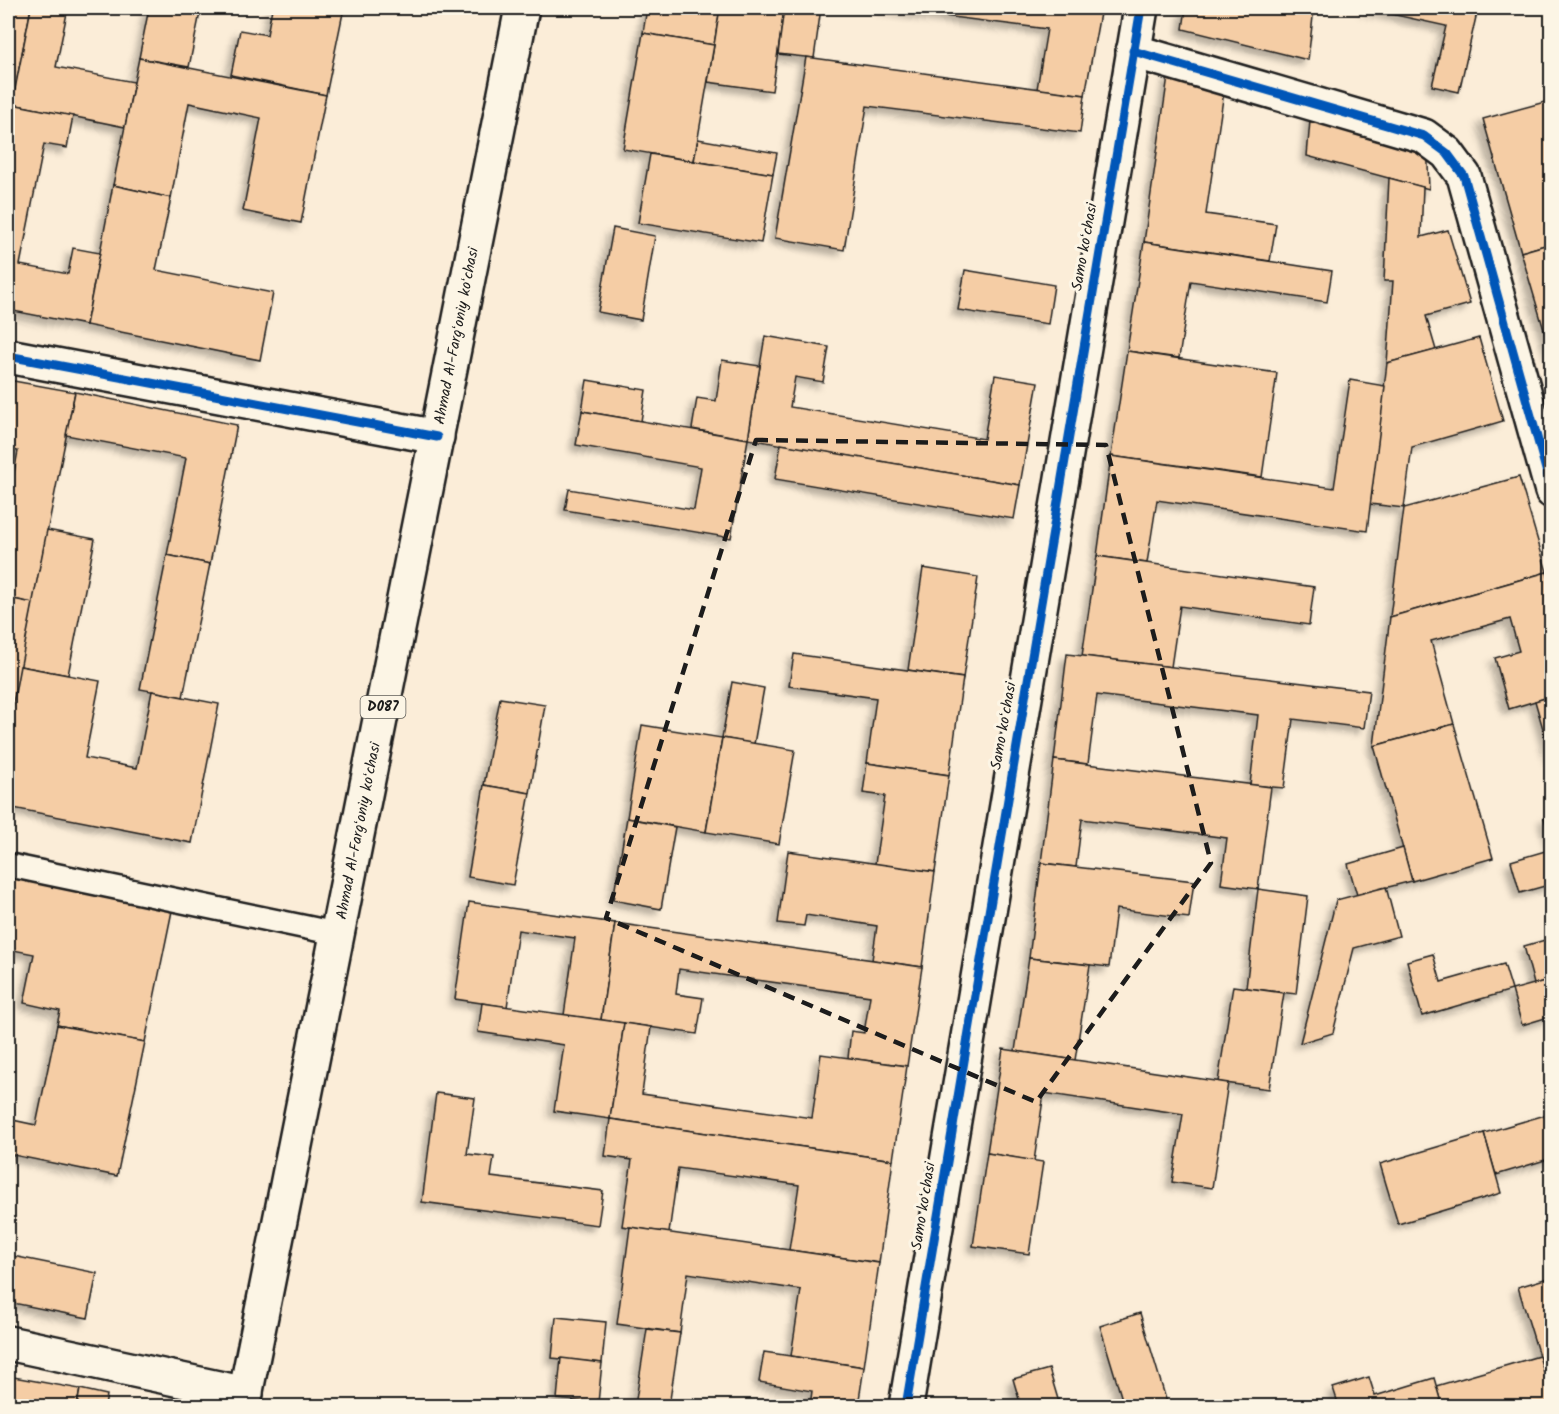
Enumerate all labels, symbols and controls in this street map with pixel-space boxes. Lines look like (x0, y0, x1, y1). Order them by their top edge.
street label: Samo koʻchasi (1065, 200, 1105, 293)
street label: Ahmad Al-Fargʻoniy koʻchasi (428, 244, 486, 427)
street label: Samo koʻchasi (984, 679, 1024, 772)
road number: D087 (360, 696, 406, 718)
street label: Ahmad Al-Fargʻoniy koʻchasi (330, 739, 388, 922)
street label: Samo koʻchasi (905, 1159, 943, 1252)

